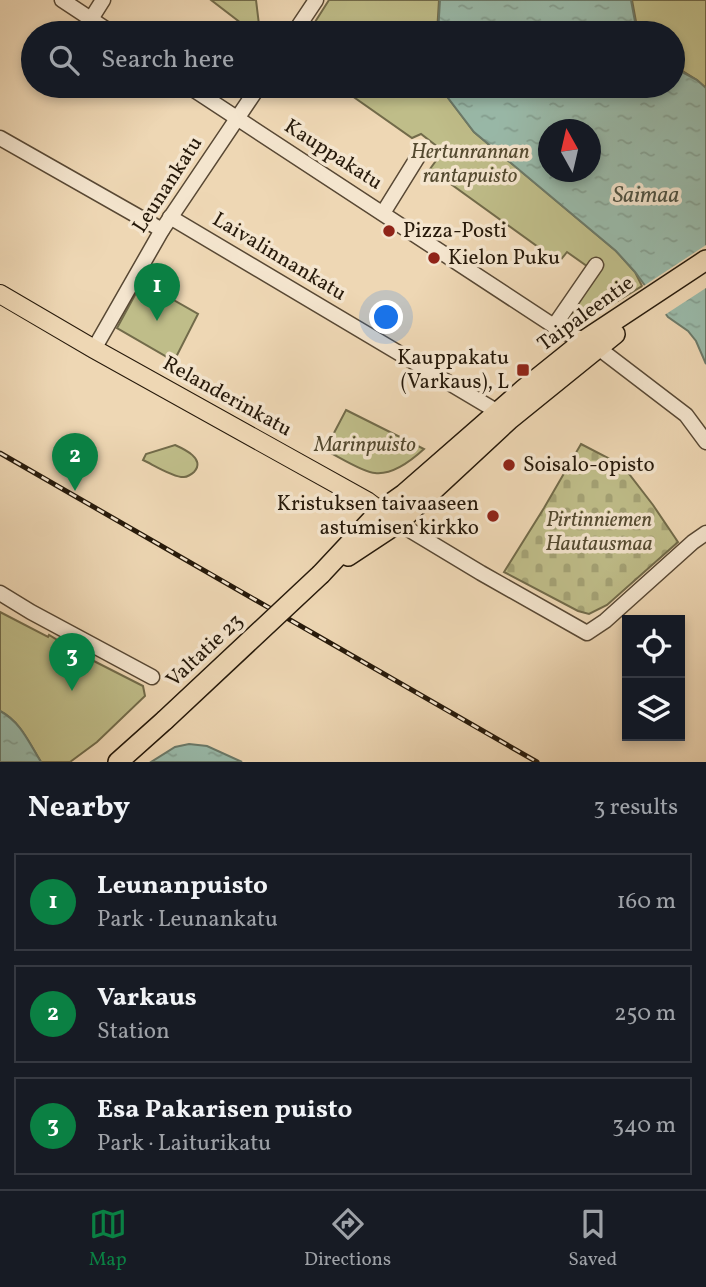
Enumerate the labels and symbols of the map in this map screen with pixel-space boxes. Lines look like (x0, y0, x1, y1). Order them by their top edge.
street label: Kauppakatu (278, 112, 388, 198)
north arrow (538, 119, 601, 182)
street label: Leunankatu (126, 131, 210, 239)
park label: Hertunrannan rantapuisto (410, 138, 530, 191)
water label: Saimaa (613, 180, 679, 212)
street label: Laivalinnankatu (207, 206, 351, 308)
place label: Pizza-Posti (403, 217, 507, 246)
marker: Pizza-Posti (381, 223, 397, 239)
place label: Kielon Puku (448, 244, 560, 273)
marker: Kielon Puku (426, 250, 442, 266)
pin: 1 (134, 263, 180, 321)
street label: Taipaleentie (532, 269, 640, 359)
your location (369, 300, 403, 334)
place label: Kauppakatu (Varkaus), L (397, 344, 509, 397)
street label: Relanderinkatu (157, 350, 297, 444)
marker: Kauppakatu (Varkaus), L (515, 362, 531, 378)
park label: Marinpuisto (313, 431, 416, 460)
pin: 2 (52, 433, 98, 491)
place label: Soisalo-opisto (523, 451, 655, 480)
marker: Soisalo-opisto (501, 457, 517, 473)
place label: Kristuksen taivaaseen astumisen kirkko (277, 490, 479, 543)
park label: Pirtinniemen Hautausmaa (545, 506, 653, 559)
marker: Kristuksen taivaaseen astumisen kirkko (485, 508, 501, 524)
street label: Valtatie 23 (160, 608, 250, 694)
pin: 3 (49, 633, 95, 691)

